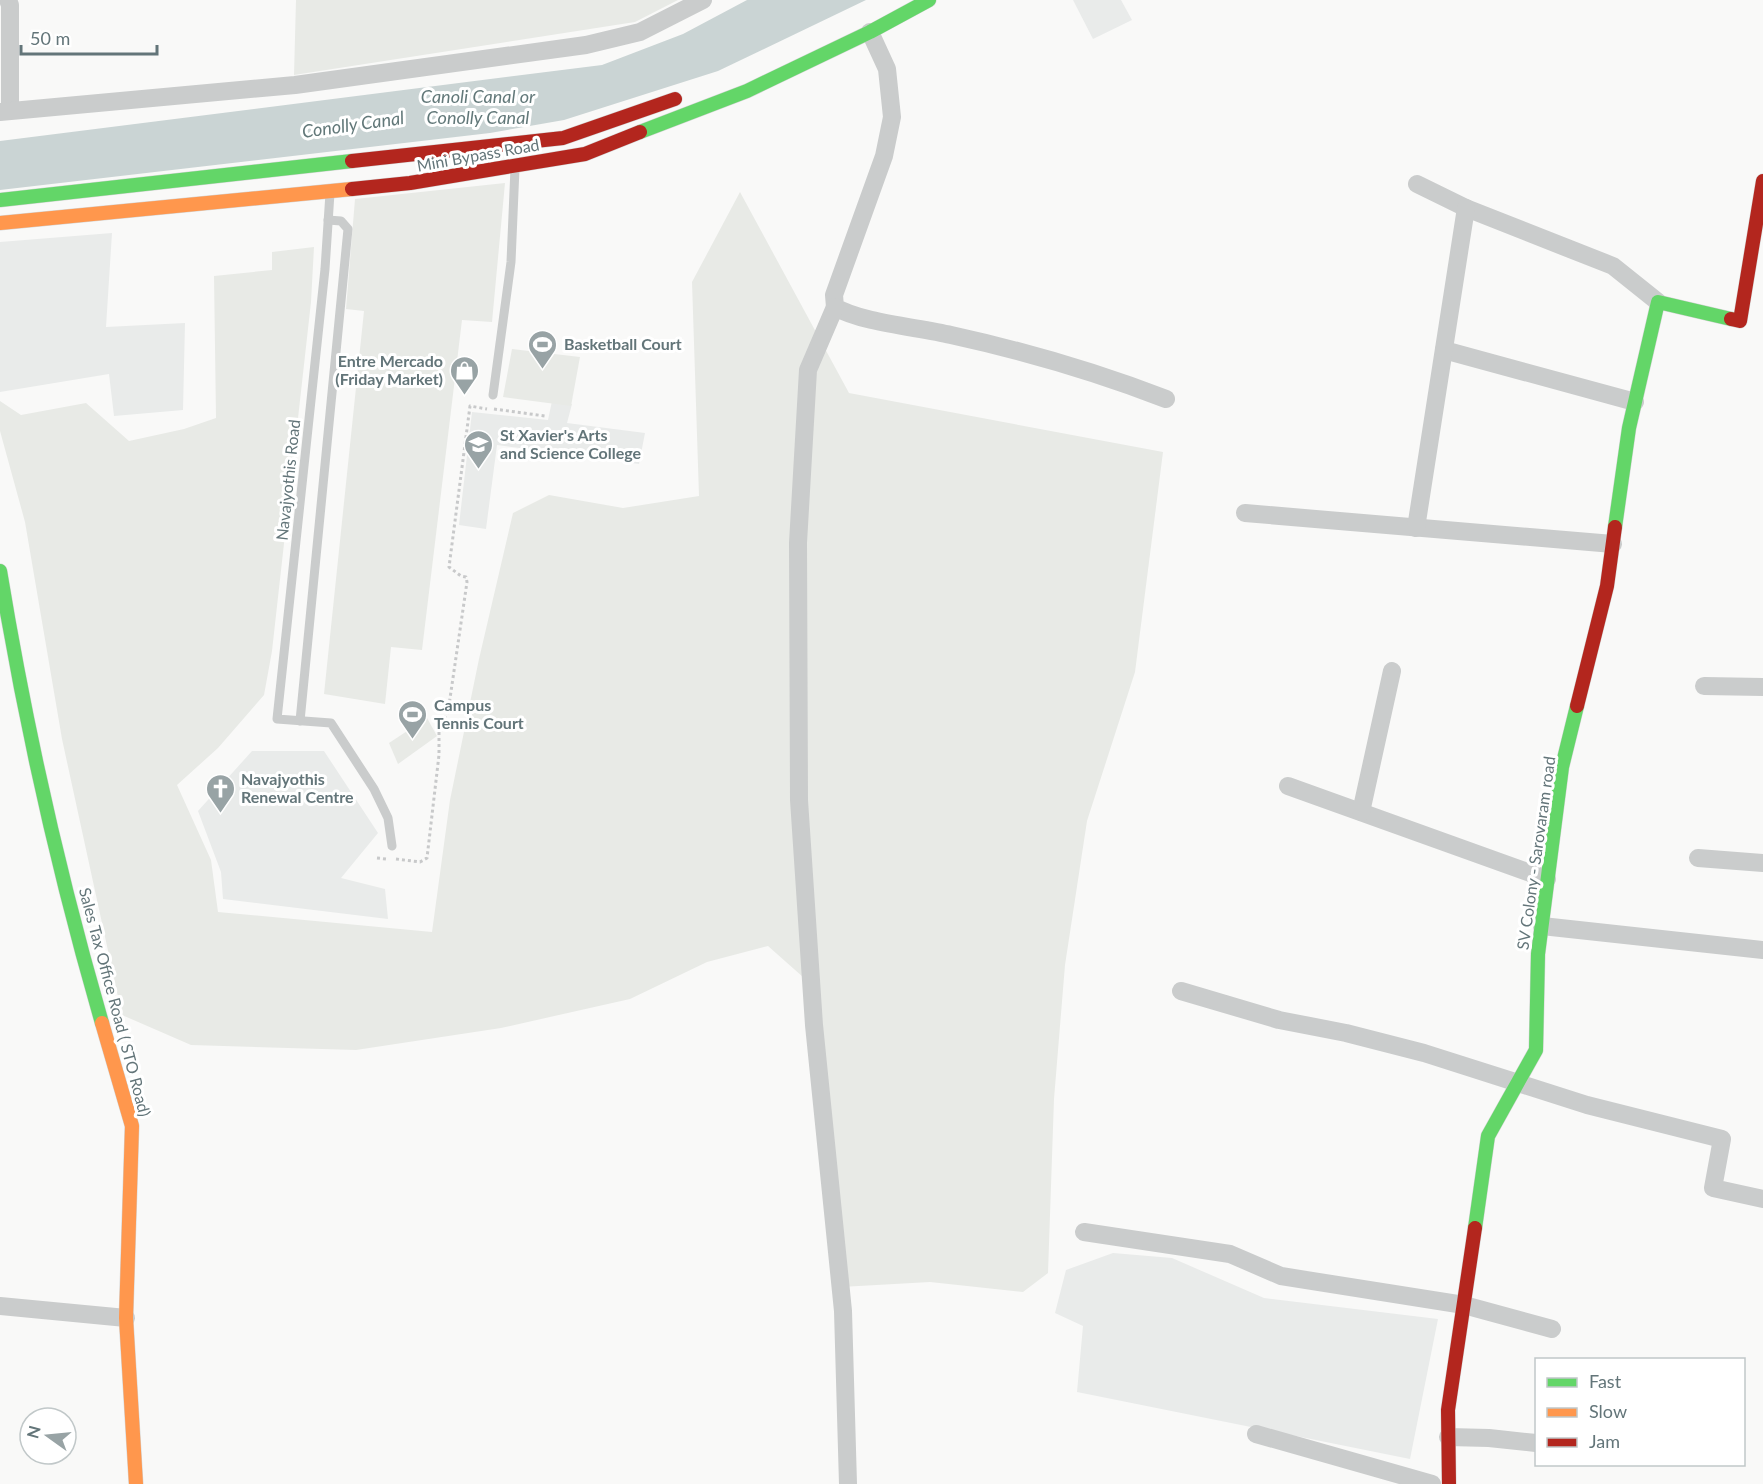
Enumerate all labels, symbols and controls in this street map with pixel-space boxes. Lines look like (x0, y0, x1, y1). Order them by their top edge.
scale bar (21, 18, 158, 56)
text: 50 m (30, 27, 70, 49)
water label: Canoli Canal or Conolly Canal (421, 85, 536, 128)
water label: Conolly Canal (300, 106, 405, 142)
street label: Mini Bypass Road (415, 134, 541, 175)
sports icon: Basketball Court (527, 328, 559, 370)
place label: Basketball Court (564, 334, 682, 353)
place label: Entre Mercado (Friday Market) (335, 351, 443, 388)
shop icon: Entre Mercado (Friday Market) (448, 354, 480, 396)
street label: Navajyothis Road (272, 418, 303, 541)
place label: St Xavier's Arts and Science College (500, 425, 642, 462)
school or university icon: St Xavier's Arts and Science College (463, 428, 495, 470)
place label: Campus Tennis Court (434, 695, 524, 732)
sports icon: Campus Tennis Court (397, 698, 429, 740)
street label: SV Colony - Sarovaram road (1513, 755, 1559, 951)
place label: Navajyothis Renewal Centre (241, 769, 354, 806)
church icon: Navajyothis Renewal Centre (204, 772, 236, 814)
street label: Sales Tax Office Road ( STO Road) (76, 885, 155, 1118)
legend (1535, 1358, 1745, 1466)
text: Fast (1589, 1370, 1622, 1392)
text: Slow (1589, 1400, 1627, 1422)
north arrow (18, 1406, 78, 1466)
text: N (22, 1424, 44, 1440)
text: Jam (1589, 1430, 1620, 1452)

